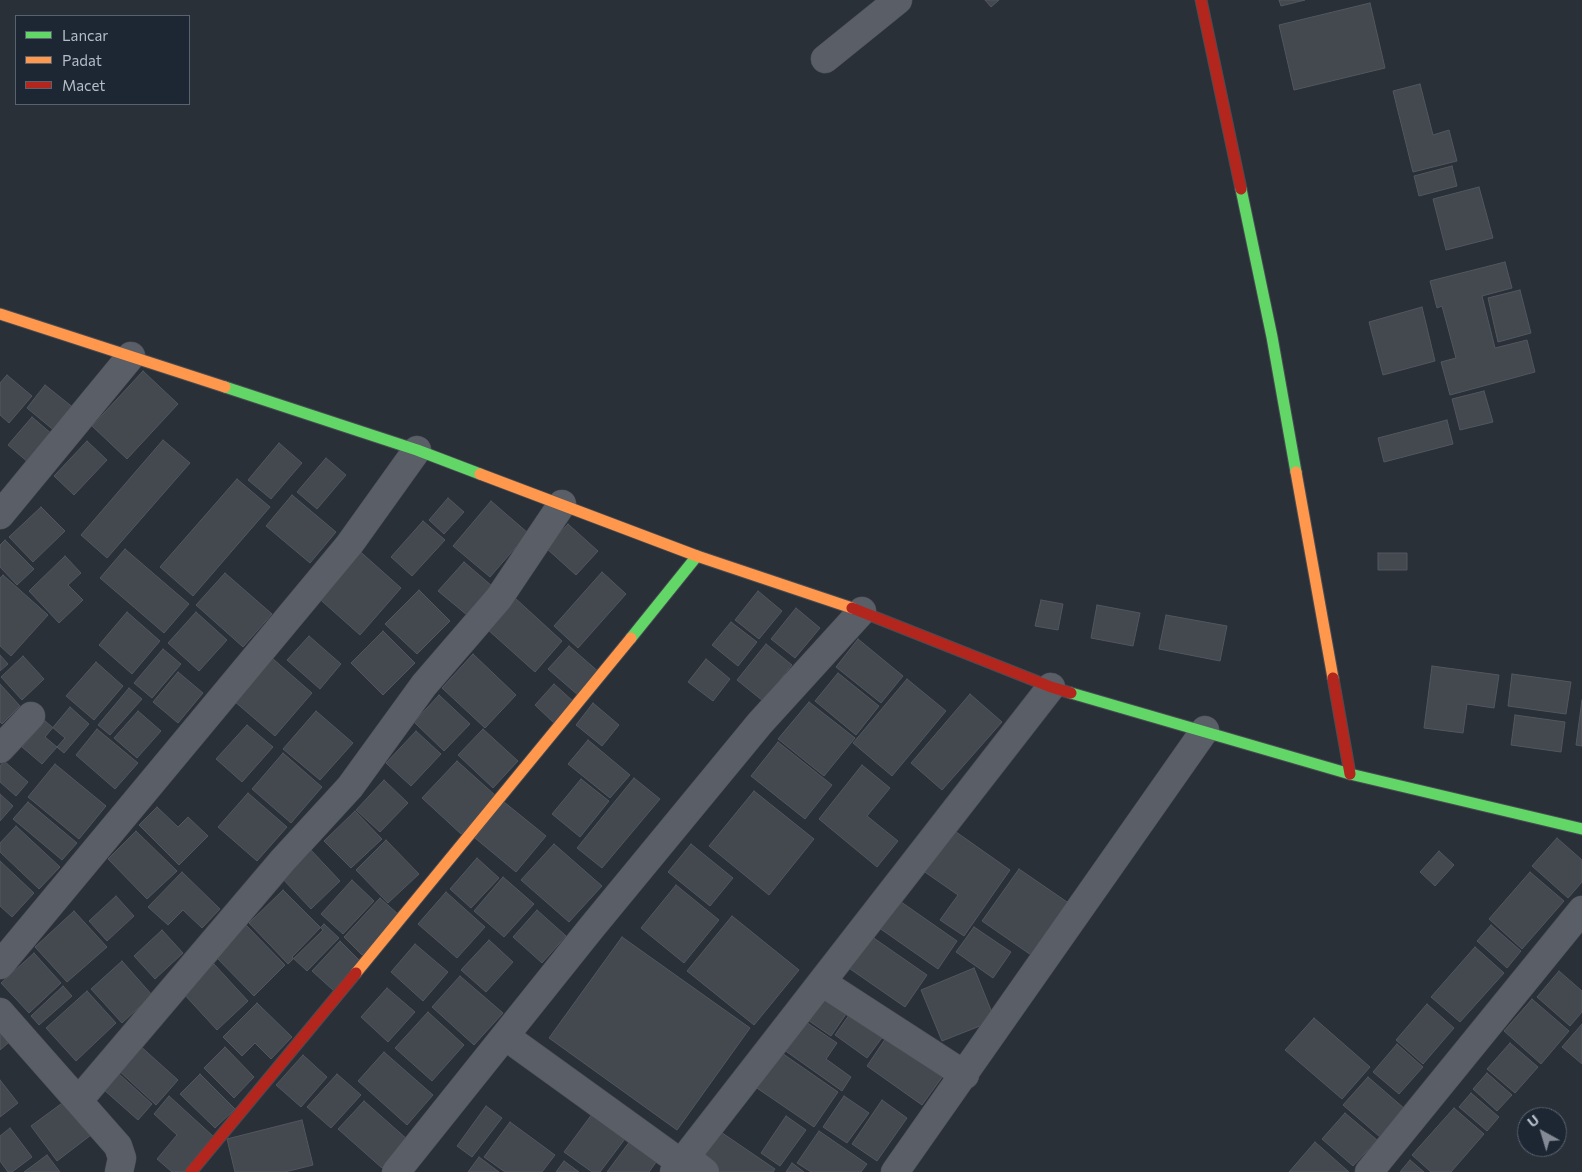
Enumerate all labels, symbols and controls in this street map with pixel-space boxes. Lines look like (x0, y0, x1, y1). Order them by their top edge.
legend (15, 15, 190, 105)
text: Lancar (62, 26, 108, 44)
text: Padat (62, 51, 102, 69)
text: Macet (62, 76, 105, 94)
north arrow (1517, 1107, 1567, 1157)
text: U (1524, 1111, 1542, 1131)

